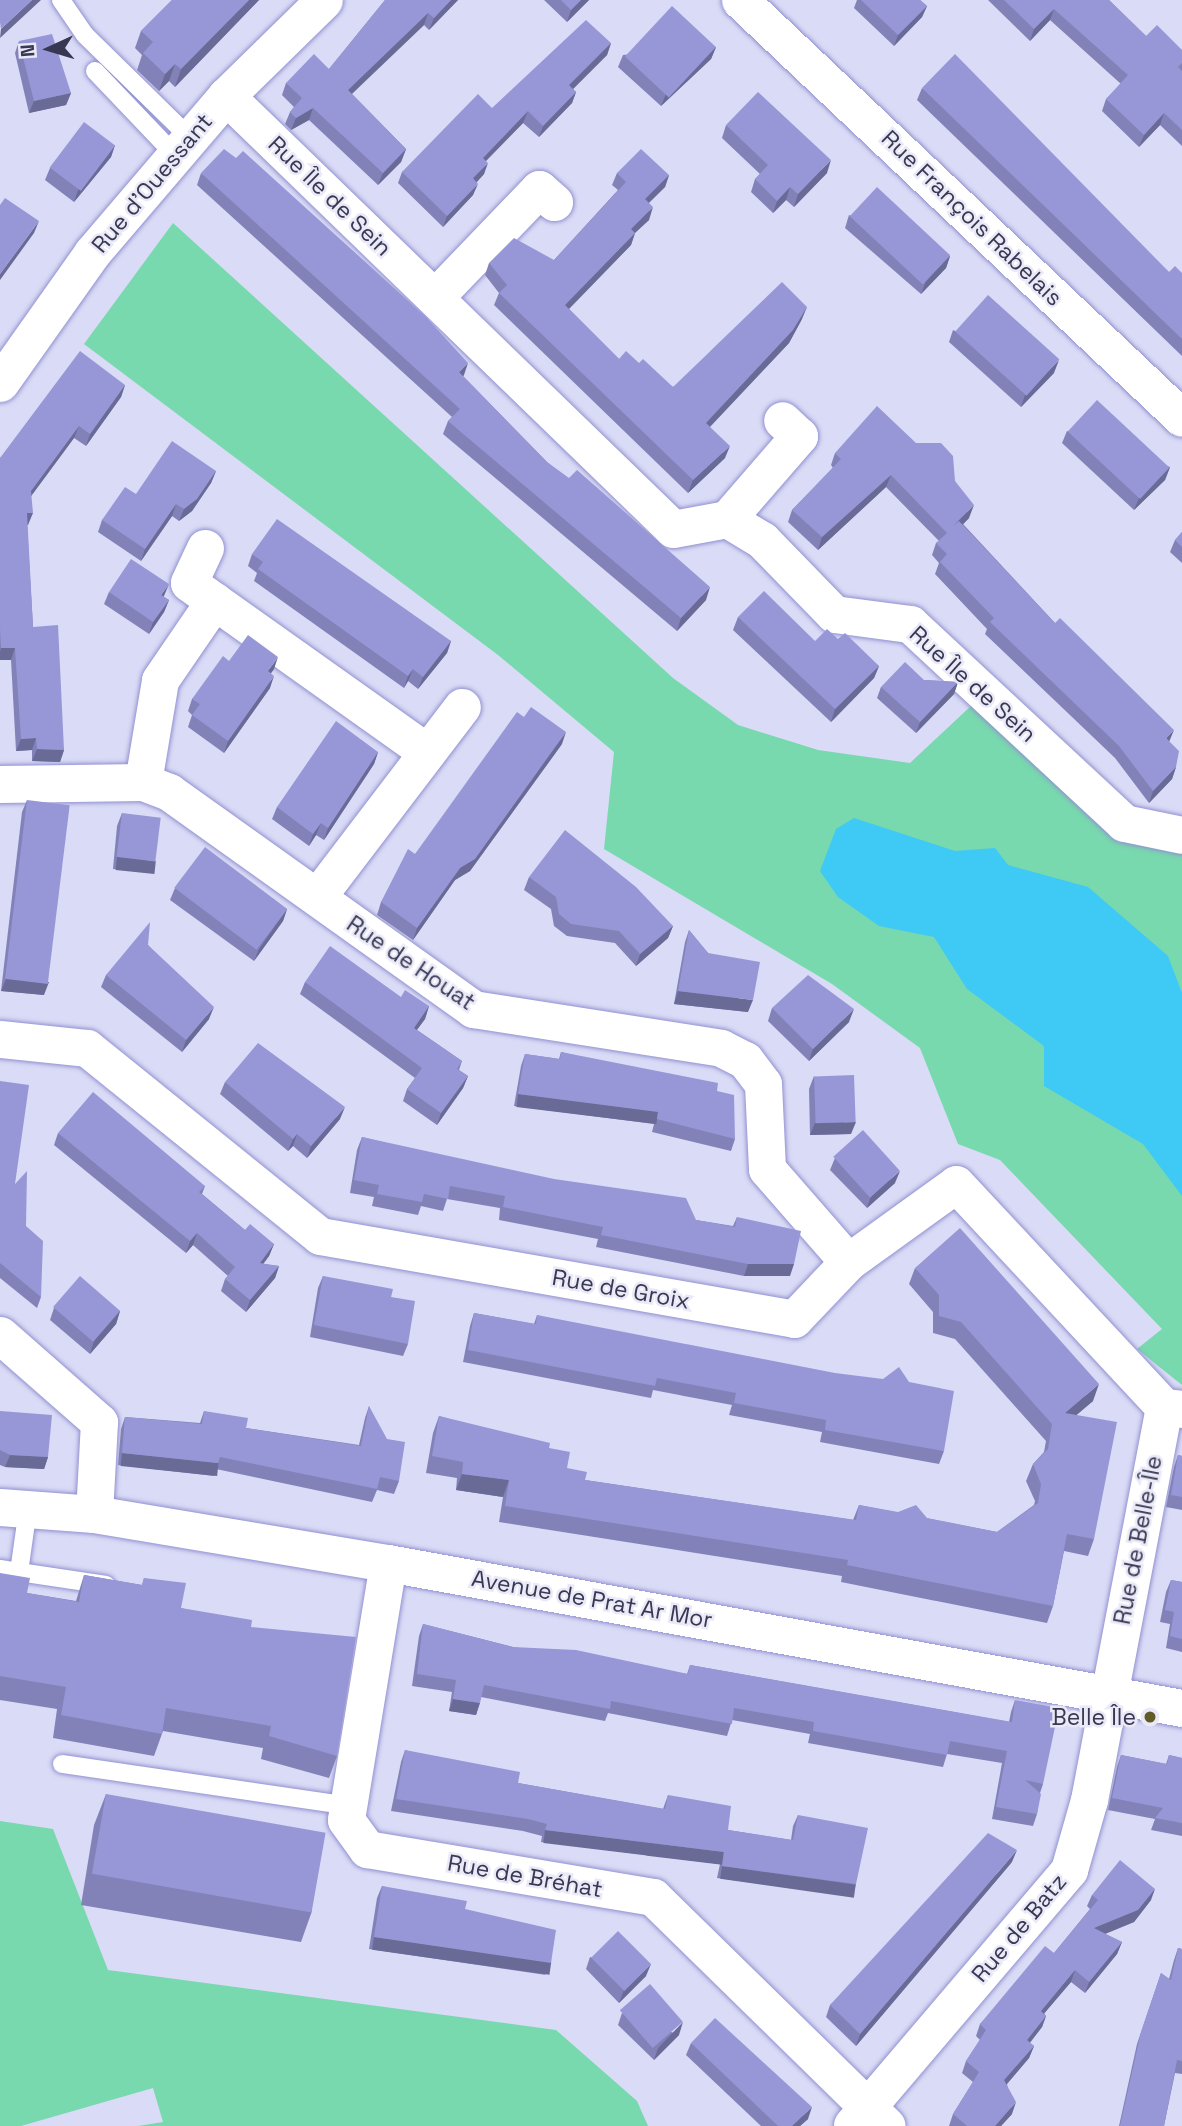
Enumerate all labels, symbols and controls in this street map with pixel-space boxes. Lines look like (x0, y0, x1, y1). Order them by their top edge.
north arrow (14, 14, 84, 84)
text: N (15, 43, 40, 58)
street label: Rue d'Ouessant (86, 108, 218, 258)
street label: Rue François Rabelais (876, 125, 1068, 311)
street label: Rue Île de Sein (263, 130, 397, 262)
street label: Rue Île de Sein (904, 620, 1042, 748)
street label: Rue de Houat (342, 910, 480, 1016)
street label: Rue de Groix (550, 1263, 692, 1315)
street label: Rue de Belle-Île (1108, 1453, 1168, 1627)
street label: Avenue de Prat Ar Mor (469, 1564, 715, 1634)
place label: Belle Île (1052, 1703, 1136, 1731)
marker: Belle Île (1142, 1709, 1158, 1725)
street label: Rue de Bréhat (445, 1849, 605, 1903)
street label: Rue de Batz (966, 1868, 1072, 1988)

